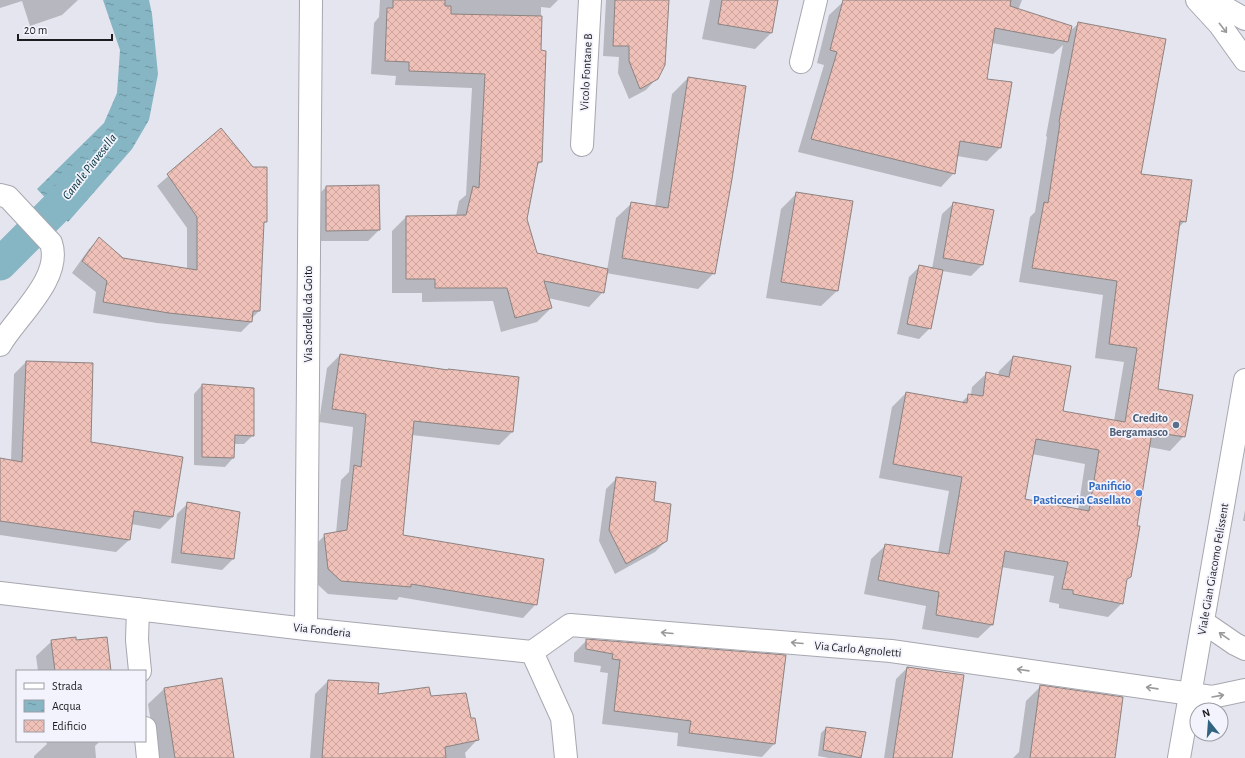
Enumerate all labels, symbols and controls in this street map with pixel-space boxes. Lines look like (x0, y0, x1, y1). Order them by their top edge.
scale bar (18, 16, 112, 42)
one-way arrow (1218, 23, 1227, 34)
text: 20 m (24, 24, 47, 36)
street label: Vicolo Fontane B (578, 33, 594, 111)
water label: Canale Piavesella (60, 131, 120, 202)
street label: Via Sordello da Goito (302, 265, 314, 362)
place label: Credito Bergamasco (1109, 412, 1168, 438)
marker: Credito Bergamasco (1171, 420, 1181, 430)
place label: Panificio Pasticceria Casellato (1033, 480, 1131, 506)
marker: Panificio Pasticceria Casellato (1134, 488, 1144, 498)
street label: Viale Gian Giacomo Felissent (1195, 502, 1231, 636)
street label: Via Fonderia (293, 621, 352, 639)
one-way arrow (661, 629, 674, 636)
one-way arrow (1218, 632, 1229, 640)
street label: Via Carlo Agnoletti (814, 639, 902, 659)
one-way arrow (791, 640, 804, 647)
one-way arrow (1017, 666, 1030, 674)
legend (16, 670, 146, 742)
text: Strada (52, 680, 83, 692)
one-way arrow (1145, 684, 1158, 692)
one-way arrow (1211, 692, 1224, 700)
text: Acqua (52, 700, 82, 712)
north arrow (1189, 702, 1229, 742)
text: N (1201, 707, 1211, 719)
text: Edificio (52, 720, 87, 732)

